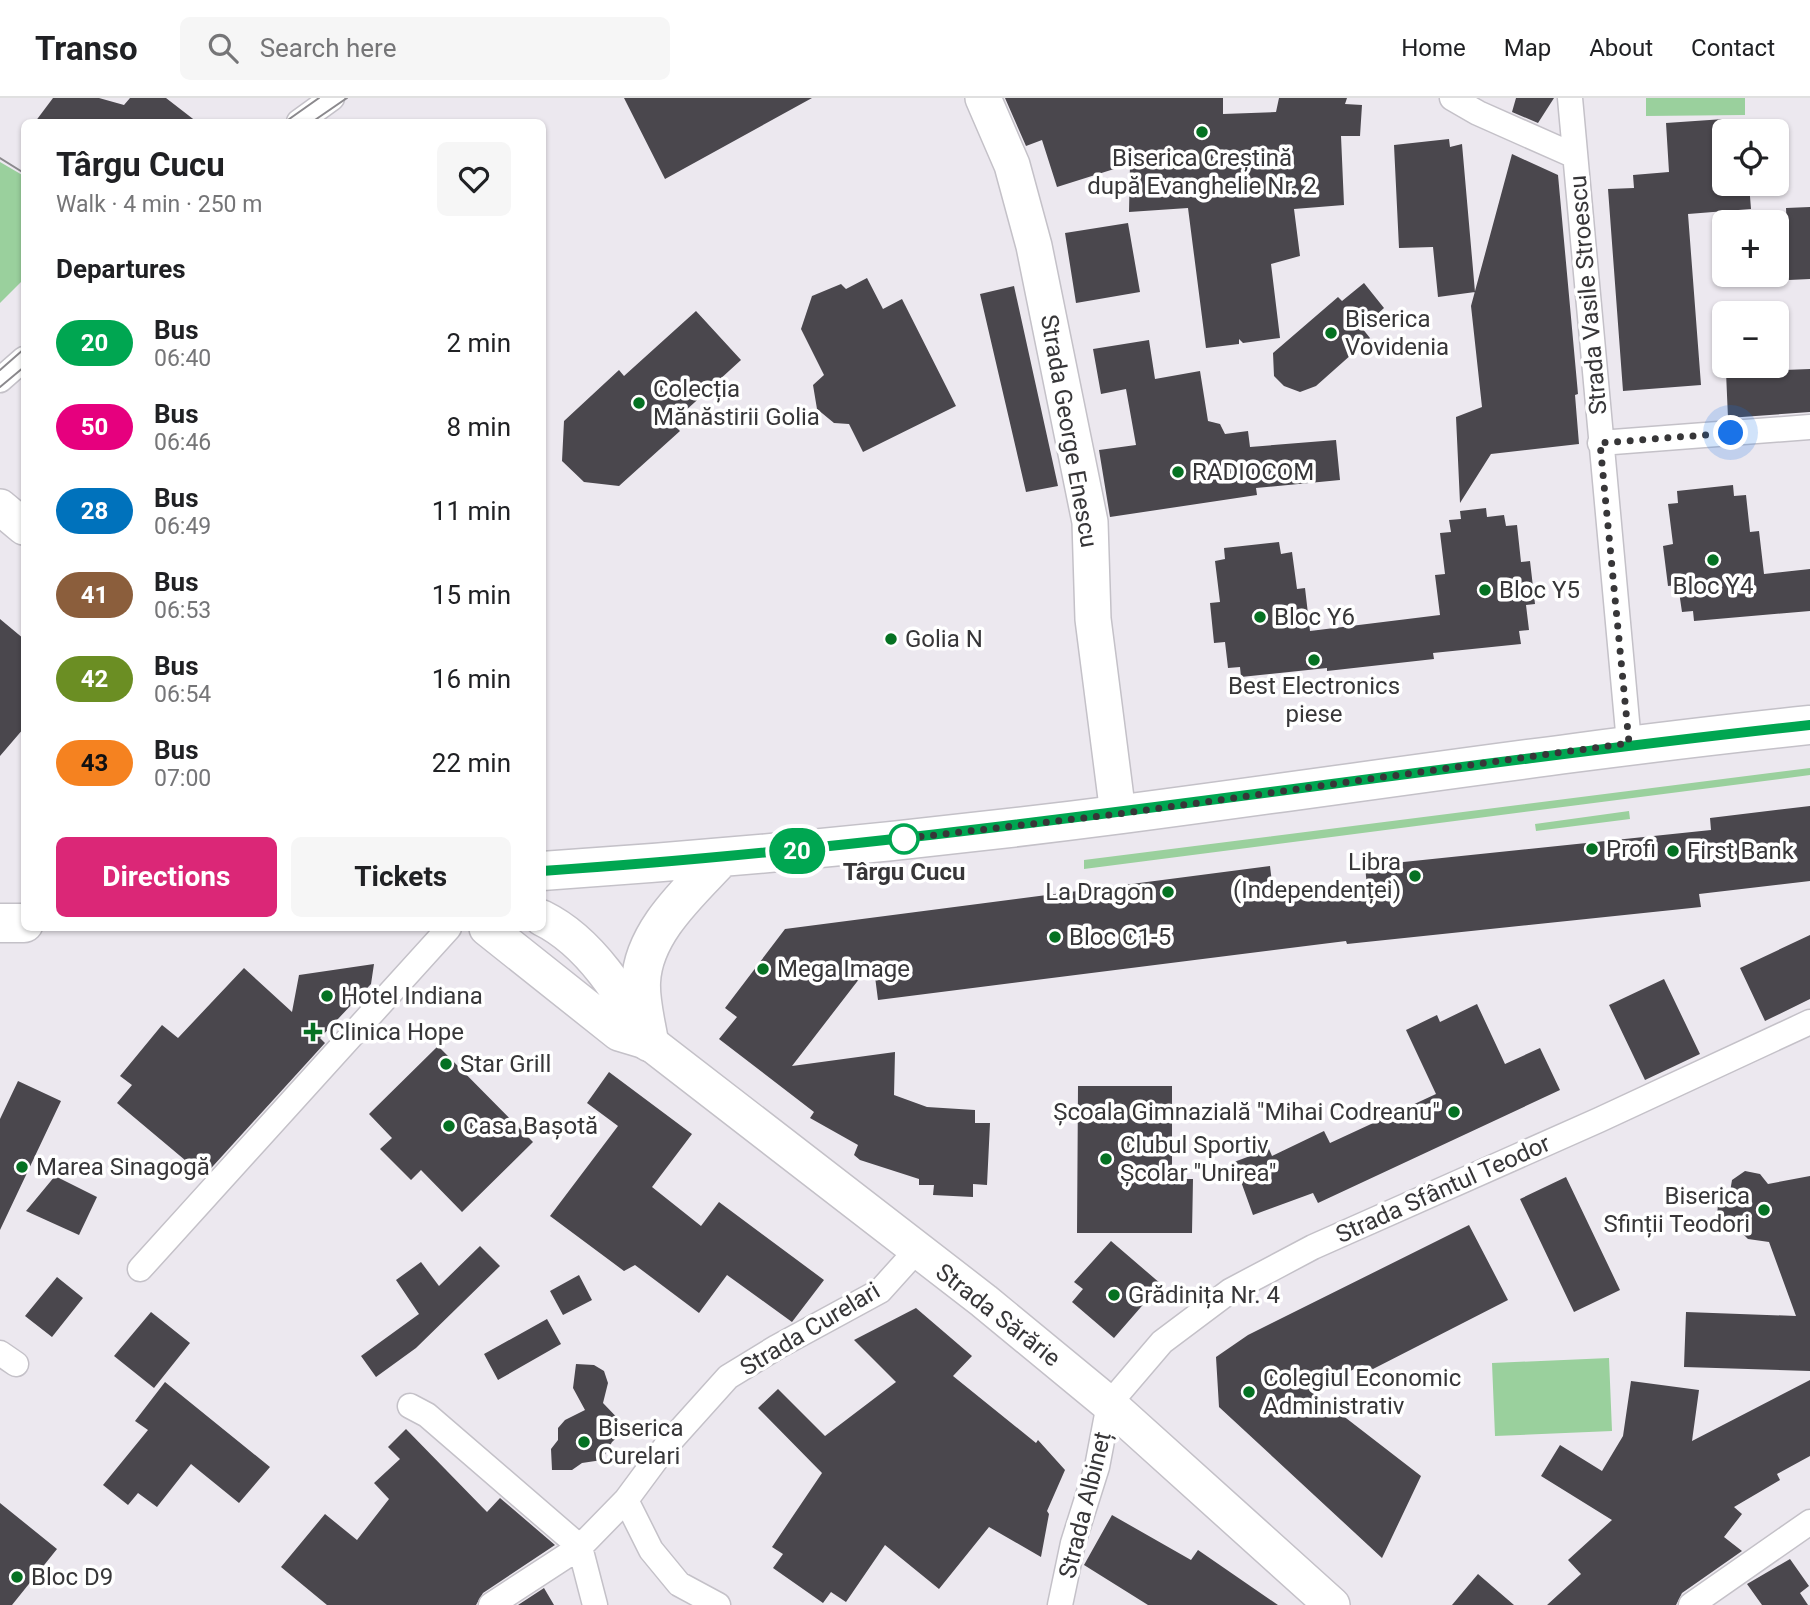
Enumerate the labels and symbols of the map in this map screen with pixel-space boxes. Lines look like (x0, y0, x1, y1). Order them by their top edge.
marker: Biserica Creștină după Evanghelie Nr. 2 (1194, 124, 1210, 140)
place label: Biserica Creștină după Evanghelie Nr. 2 (1087, 144, 1317, 200)
street label: Strada Vasile Stroescu (1564, 174, 1612, 416)
place label: Biserica Vovidenia (1345, 305, 1449, 361)
street label: Strada George Enescu (1035, 312, 1103, 550)
marker: Biserica Vovidenia (1323, 325, 1339, 341)
place label: Colecția Mănăstirii Golia (653, 375, 820, 431)
marker: Colecția Mănăstirii Golia (631, 395, 647, 411)
your location (1713, 415, 1748, 450)
place label: RADIOCOM (1192, 458, 1314, 486)
marker: RADIOCOM (1170, 464, 1186, 480)
marker: Bloc Y4 (1705, 552, 1721, 568)
place label: Bloc Y4 (1673, 572, 1753, 600)
place label: Bloc Y5 (1499, 576, 1580, 604)
marker: Bloc Y5 (1477, 582, 1493, 598)
place label: Bloc Y6 (1274, 603, 1355, 631)
marker: Bloc Y6 (1252, 609, 1268, 625)
place label: Golia N (905, 625, 983, 653)
marker: Golia N (883, 631, 899, 647)
marker: Best Electronics piese (1306, 652, 1322, 668)
place label: Best Electronics piese (1228, 672, 1400, 728)
marker: Târgu Cucu (889, 824, 919, 854)
line badge: 20 (766, 828, 828, 874)
place label: Profi (1606, 835, 1656, 863)
place label: First Bank (1687, 837, 1795, 865)
marker: Profi (1584, 841, 1600, 857)
marker: First Bank (1665, 843, 1681, 859)
place label: Libra (Independenței) (1233, 848, 1401, 904)
place label: Târgu Cucu (843, 858, 965, 886)
marker: Libra (Independenței) (1407, 868, 1423, 884)
place label: La Dragon (1045, 878, 1154, 906)
marker: La Dragon (1160, 884, 1176, 900)
place label: Bloc C1-5 (1069, 923, 1171, 951)
marker: Bloc C1-5 (1047, 929, 1063, 945)
place label: Mega Image (777, 955, 910, 983)
marker: Mega Image (755, 961, 771, 977)
place label: Hotel Indiana (341, 982, 483, 1010)
marker: Hotel Indiana (319, 988, 335, 1004)
place label: Clinica Hope (329, 1018, 464, 1046)
marker: Clinica Hope (303, 1022, 323, 1042)
place label: Star Grill (460, 1050, 551, 1078)
marker: Star Grill (438, 1056, 454, 1072)
place label: Școala Gimnazială "Mihai Codreanu" (1053, 1098, 1440, 1126)
marker: Școala Gimnazială "Mihai Codreanu" (1446, 1104, 1462, 1120)
place label: Casa Bașotă (463, 1112, 598, 1140)
marker: Casa Bașotă (441, 1118, 457, 1134)
street label: Strada Sfântul Teodor (1332, 1129, 1554, 1249)
place label: Clubul Sportiv Școlar "Unirea" (1120, 1131, 1276, 1187)
marker: Clubul Sportiv Școlar "Unirea" (1098, 1151, 1114, 1167)
place label: Marea Sinagogă (36, 1153, 210, 1181)
marker: Marea Sinagogă (14, 1159, 30, 1175)
place label: Biserica Sfinții Teodori (1603, 1182, 1750, 1238)
marker: Biserica Sfinții Teodori (1756, 1202, 1772, 1218)
street label: Strada Sărărie (930, 1258, 1066, 1372)
street label: Strada Curelari (735, 1276, 885, 1382)
place label: Grădinița Nr. 4 (1128, 1281, 1280, 1309)
marker: Grădinița Nr. 4 (1106, 1287, 1122, 1303)
place label: Colegiul Economic Administrativ (1263, 1364, 1461, 1420)
marker: Colegiul Economic Administrativ (1241, 1384, 1257, 1400)
place label: Biserica Curelari (598, 1414, 684, 1470)
street label: Strada Albineț (1053, 1429, 1117, 1581)
marker: Biserica Curelari (576, 1434, 592, 1450)
place label: Bloc D9 (31, 1563, 113, 1591)
marker: Bloc D9 (9, 1569, 25, 1585)

